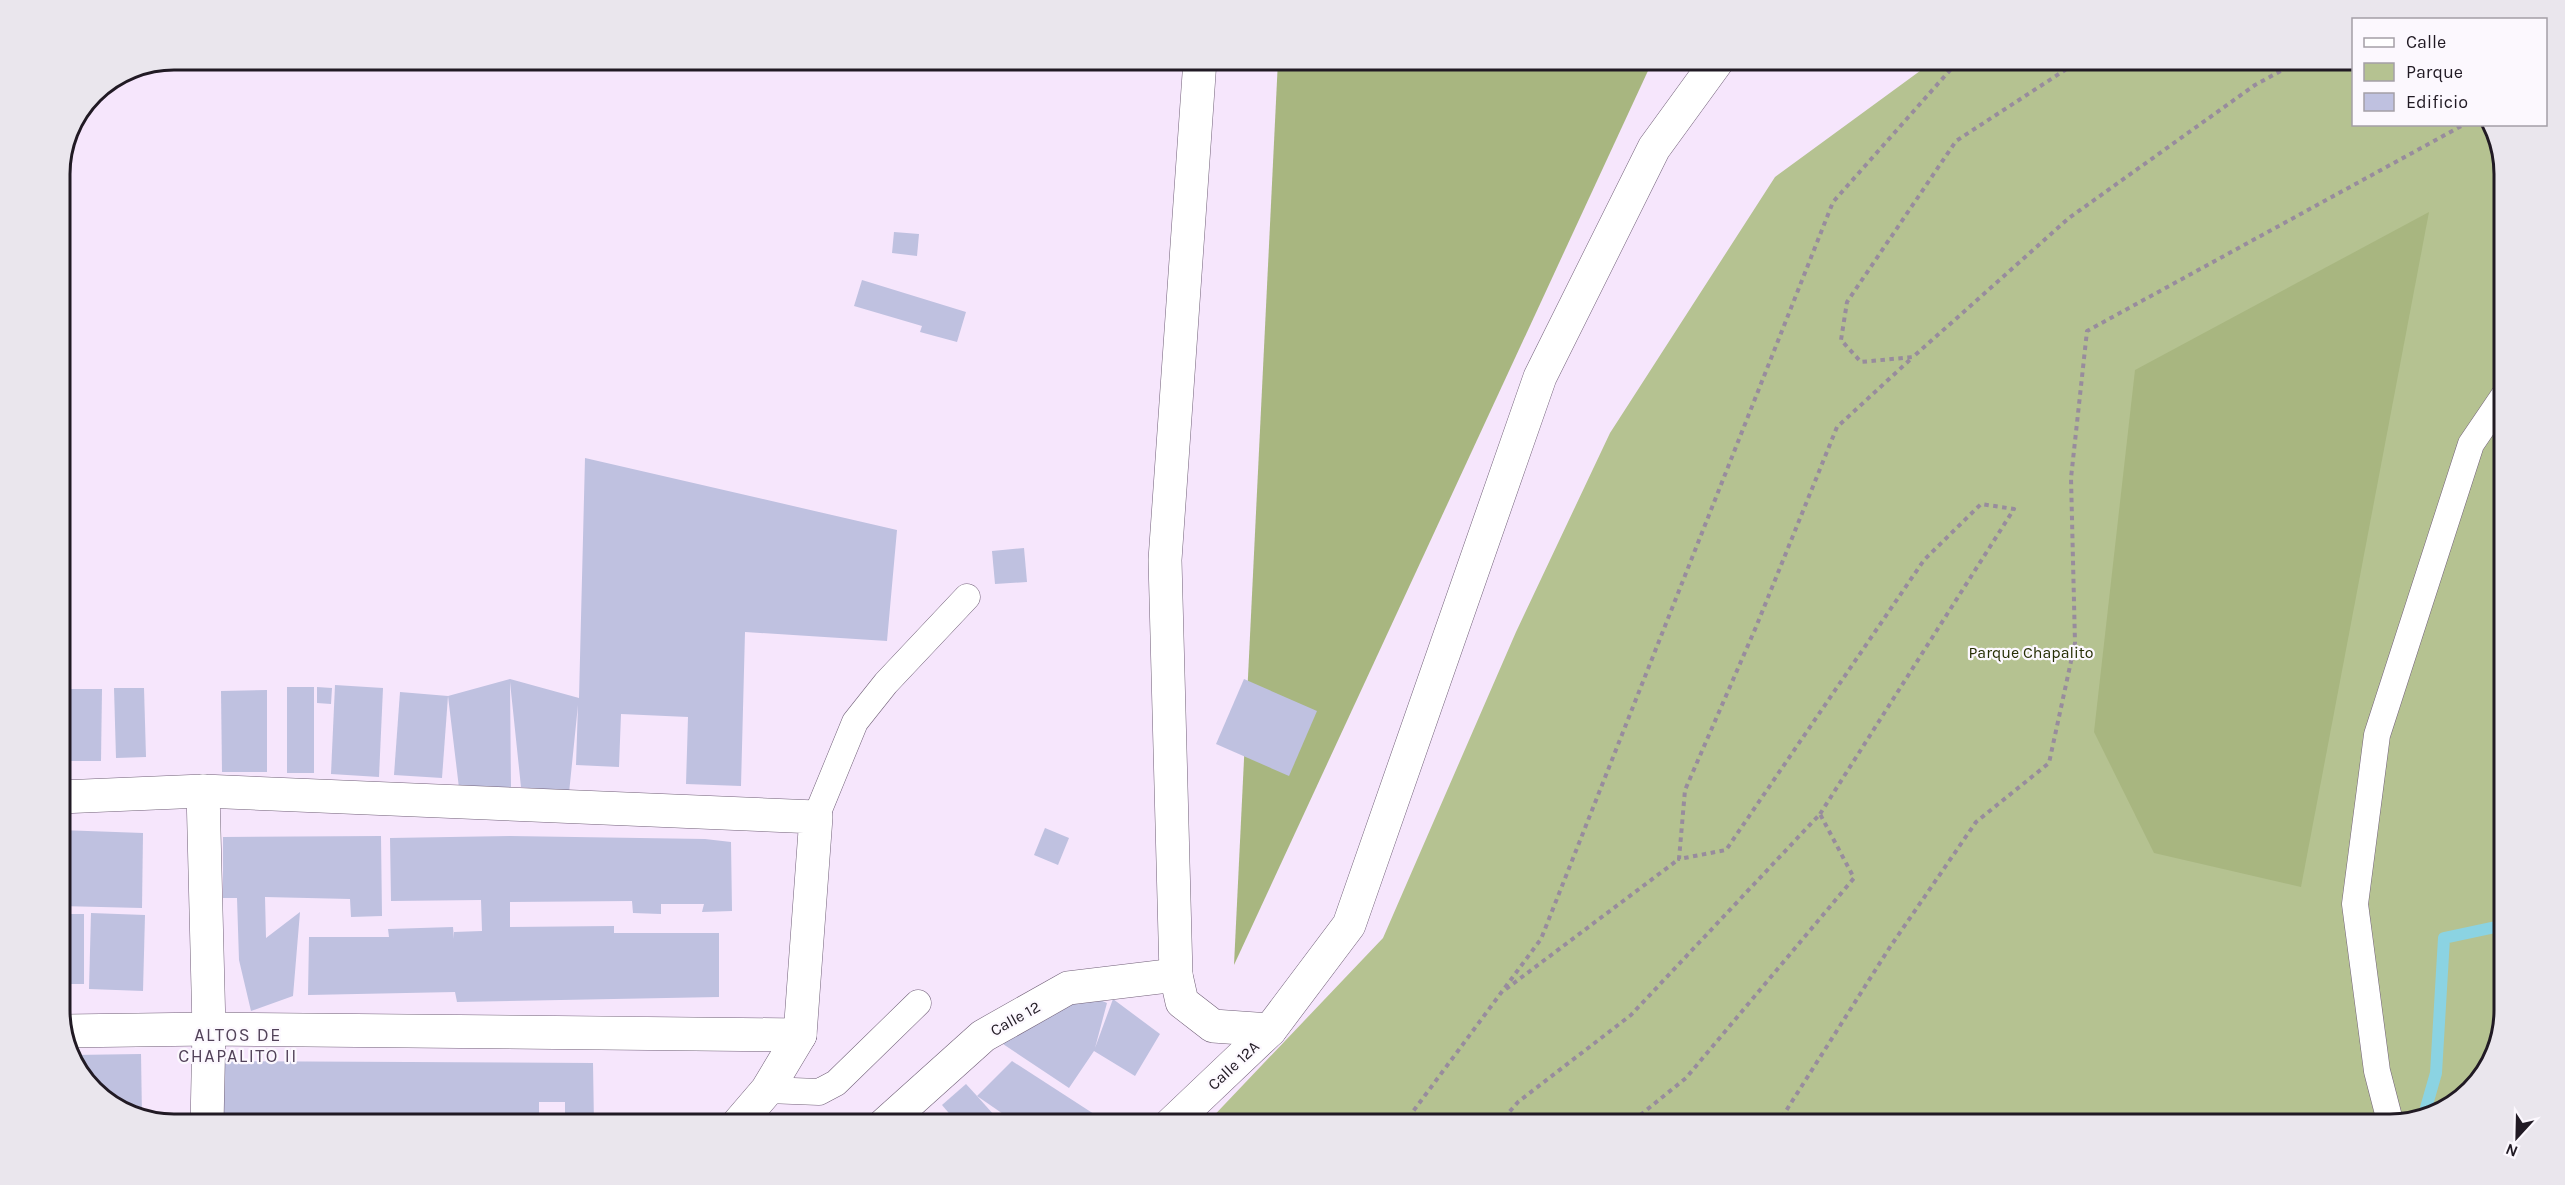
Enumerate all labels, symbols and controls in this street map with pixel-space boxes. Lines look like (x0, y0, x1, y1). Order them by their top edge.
legend (2352, 18, 2547, 126)
text: Calle (2406, 31, 2446, 53)
text: Parque (2406, 61, 2463, 83)
text: Edificio (2406, 91, 2468, 113)
park label: Parque Chapalito (1969, 643, 2093, 662)
street label: Calle 12 (987, 997, 1044, 1040)
district label: ALTOS DE CHAPALITO II (178, 1024, 298, 1067)
street label: Calle 12A (1204, 1037, 1263, 1094)
north arrow (2487, 1107, 2547, 1167)
text: N (2503, 1139, 2520, 1161)

